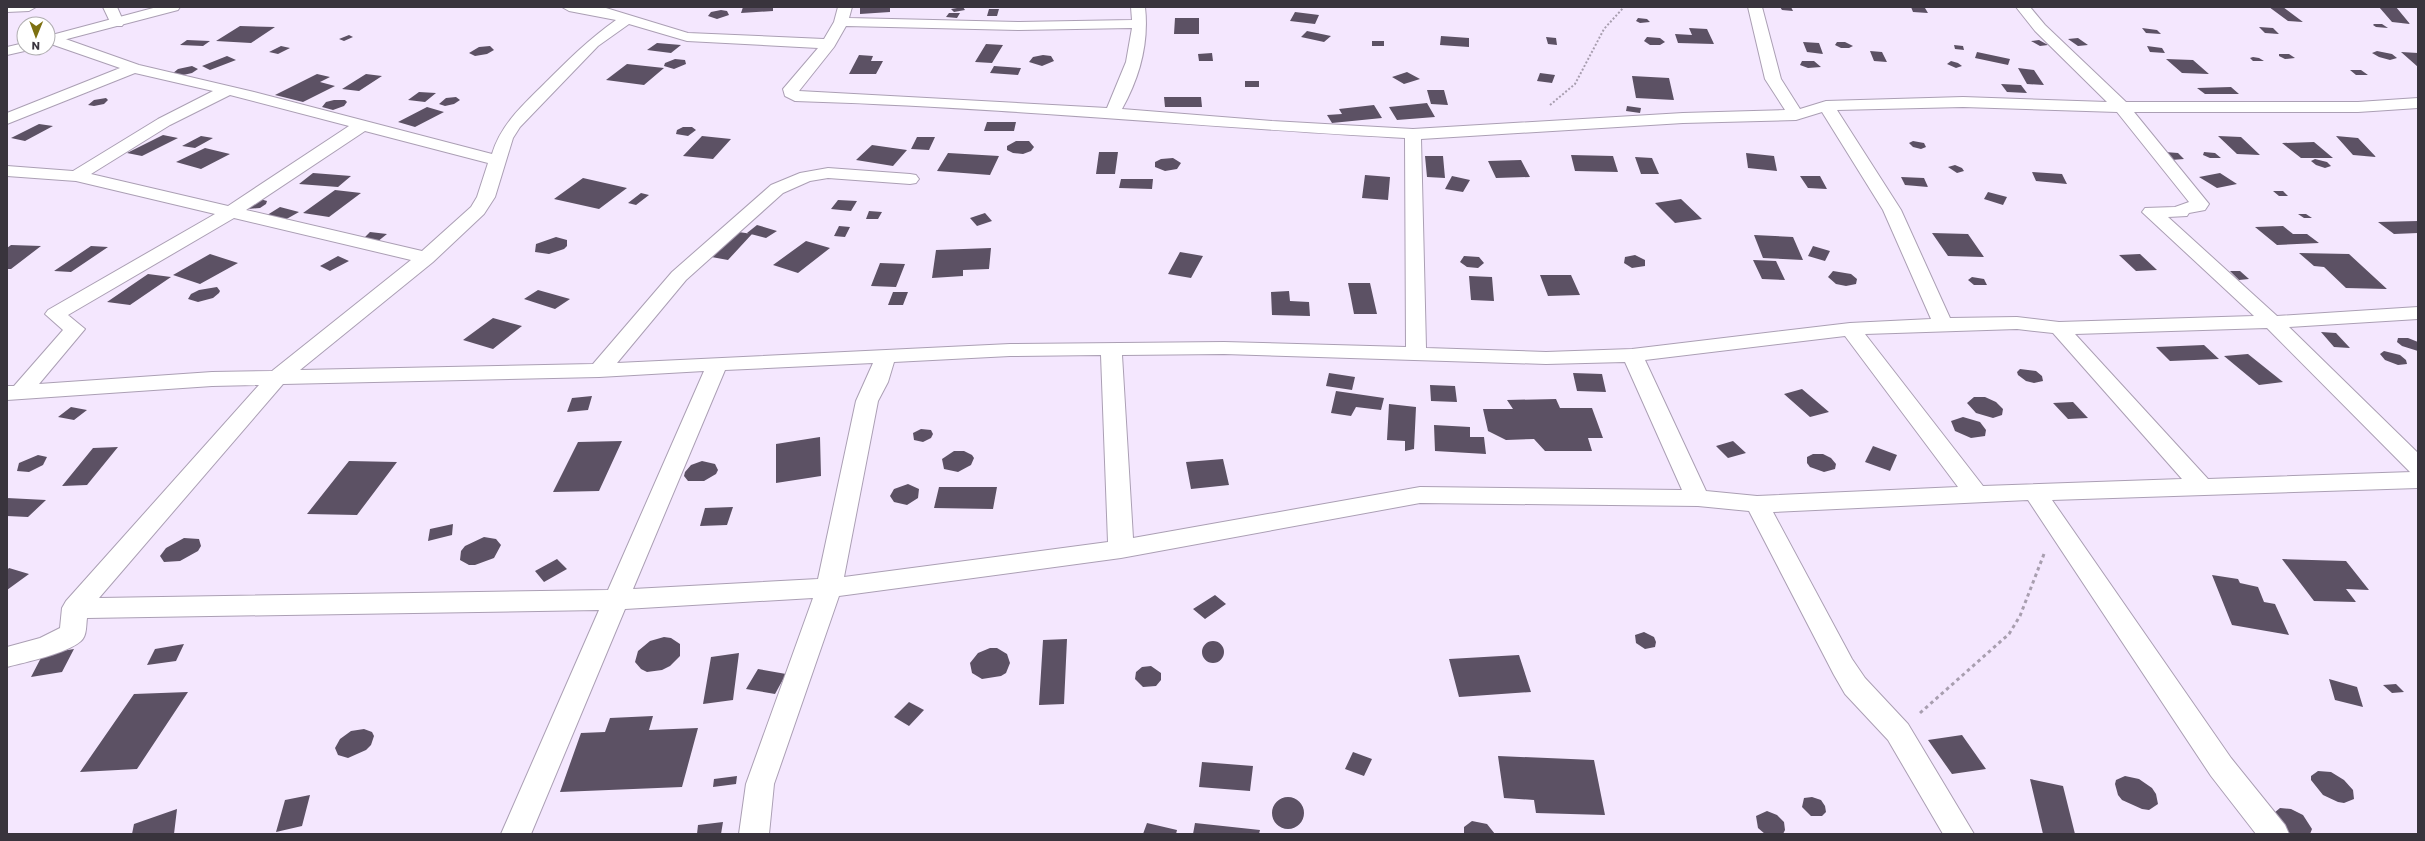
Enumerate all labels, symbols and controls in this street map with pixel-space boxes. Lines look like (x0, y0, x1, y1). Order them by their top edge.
north arrow (16, 16, 56, 56)
text: N (32, 38, 40, 54)

